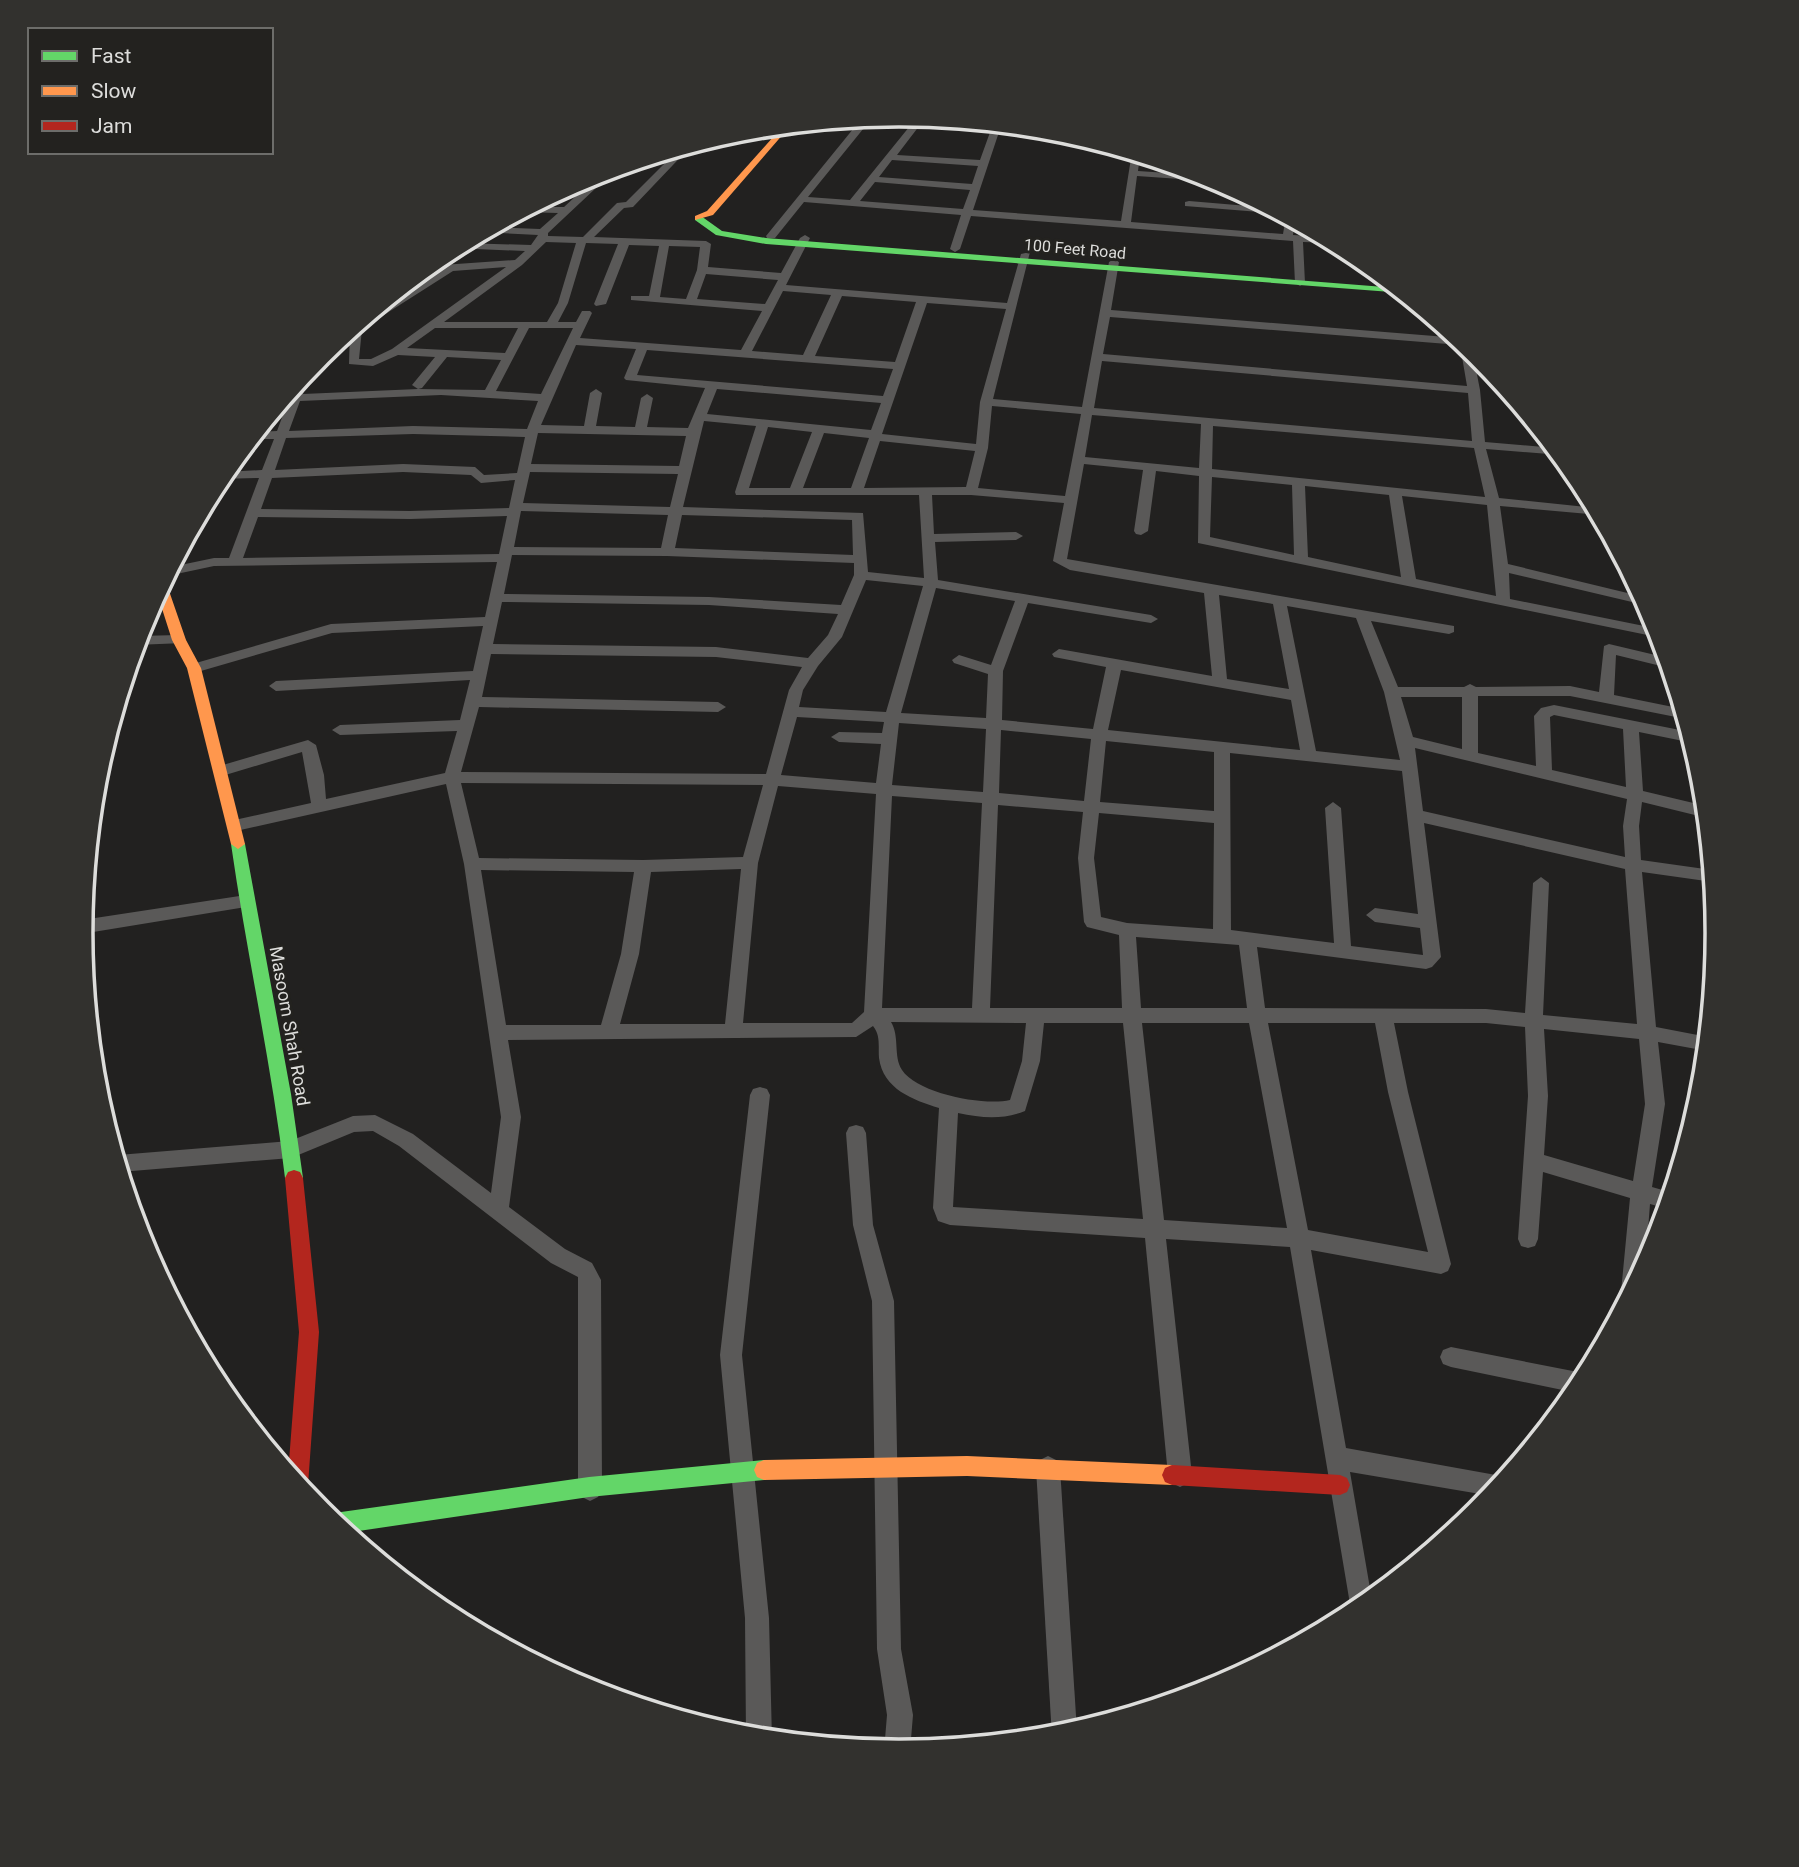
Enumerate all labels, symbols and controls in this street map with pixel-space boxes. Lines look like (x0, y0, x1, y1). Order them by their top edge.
legend (28, 28, 273, 154)
text: Fast (91, 44, 132, 68)
text: Slow (91, 79, 137, 103)
text: Jam (91, 114, 132, 138)
street label: 100 Feet Road (1023, 235, 1127, 263)
street label: Masoom Shah Road (266, 945, 314, 1107)

